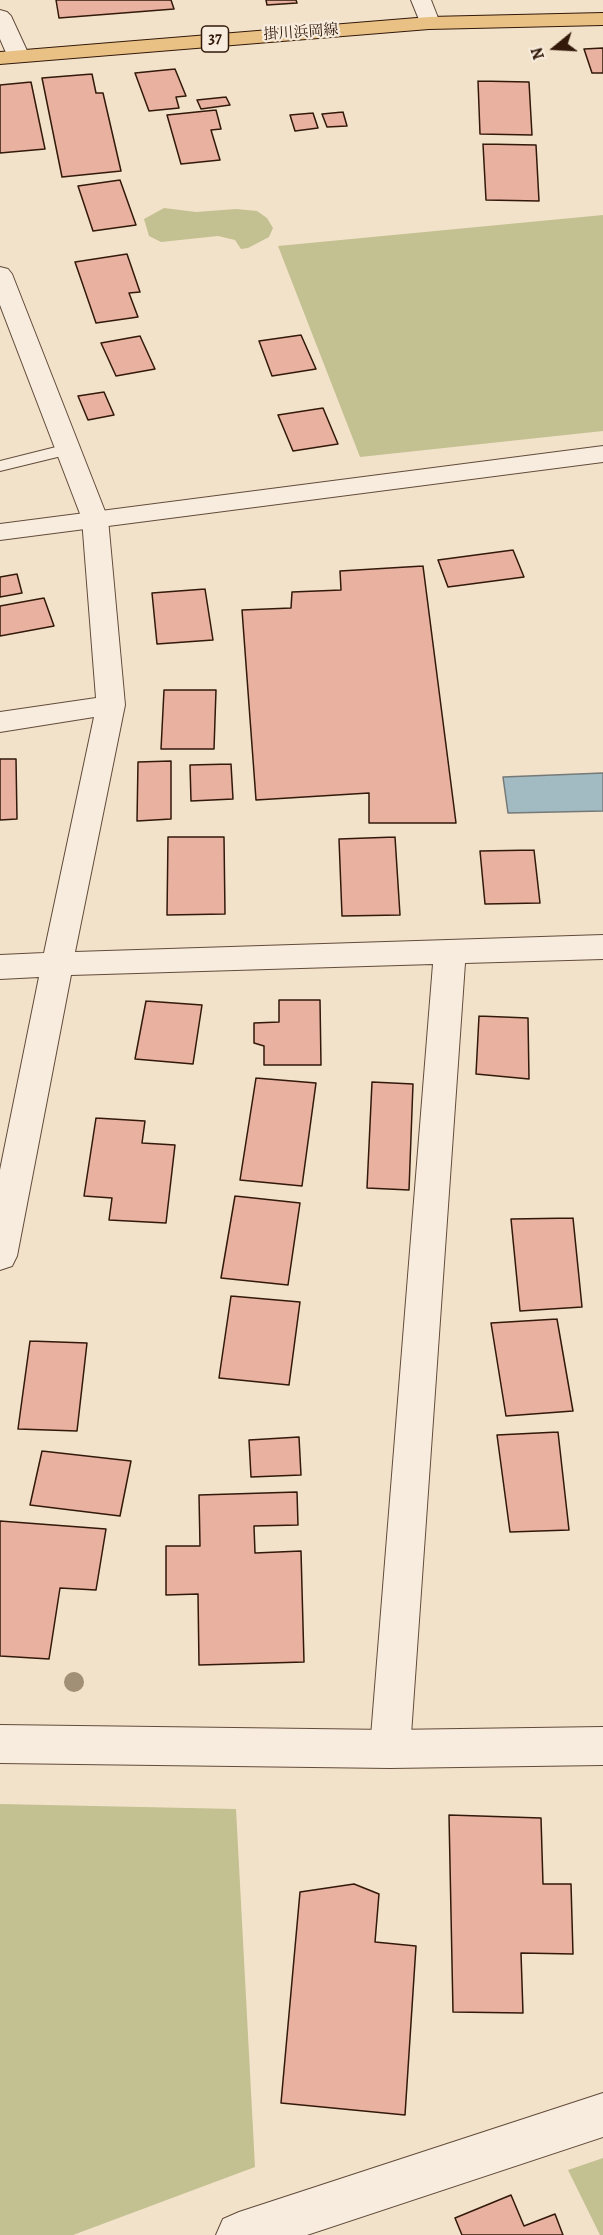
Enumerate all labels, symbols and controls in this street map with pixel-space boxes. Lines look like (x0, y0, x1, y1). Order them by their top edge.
north arrow (525, 18, 585, 78)
street label: 掛川浜岡線 (263, 21, 339, 45)
road number: 37 (202, 26, 228, 52)
text: N (526, 45, 550, 63)

